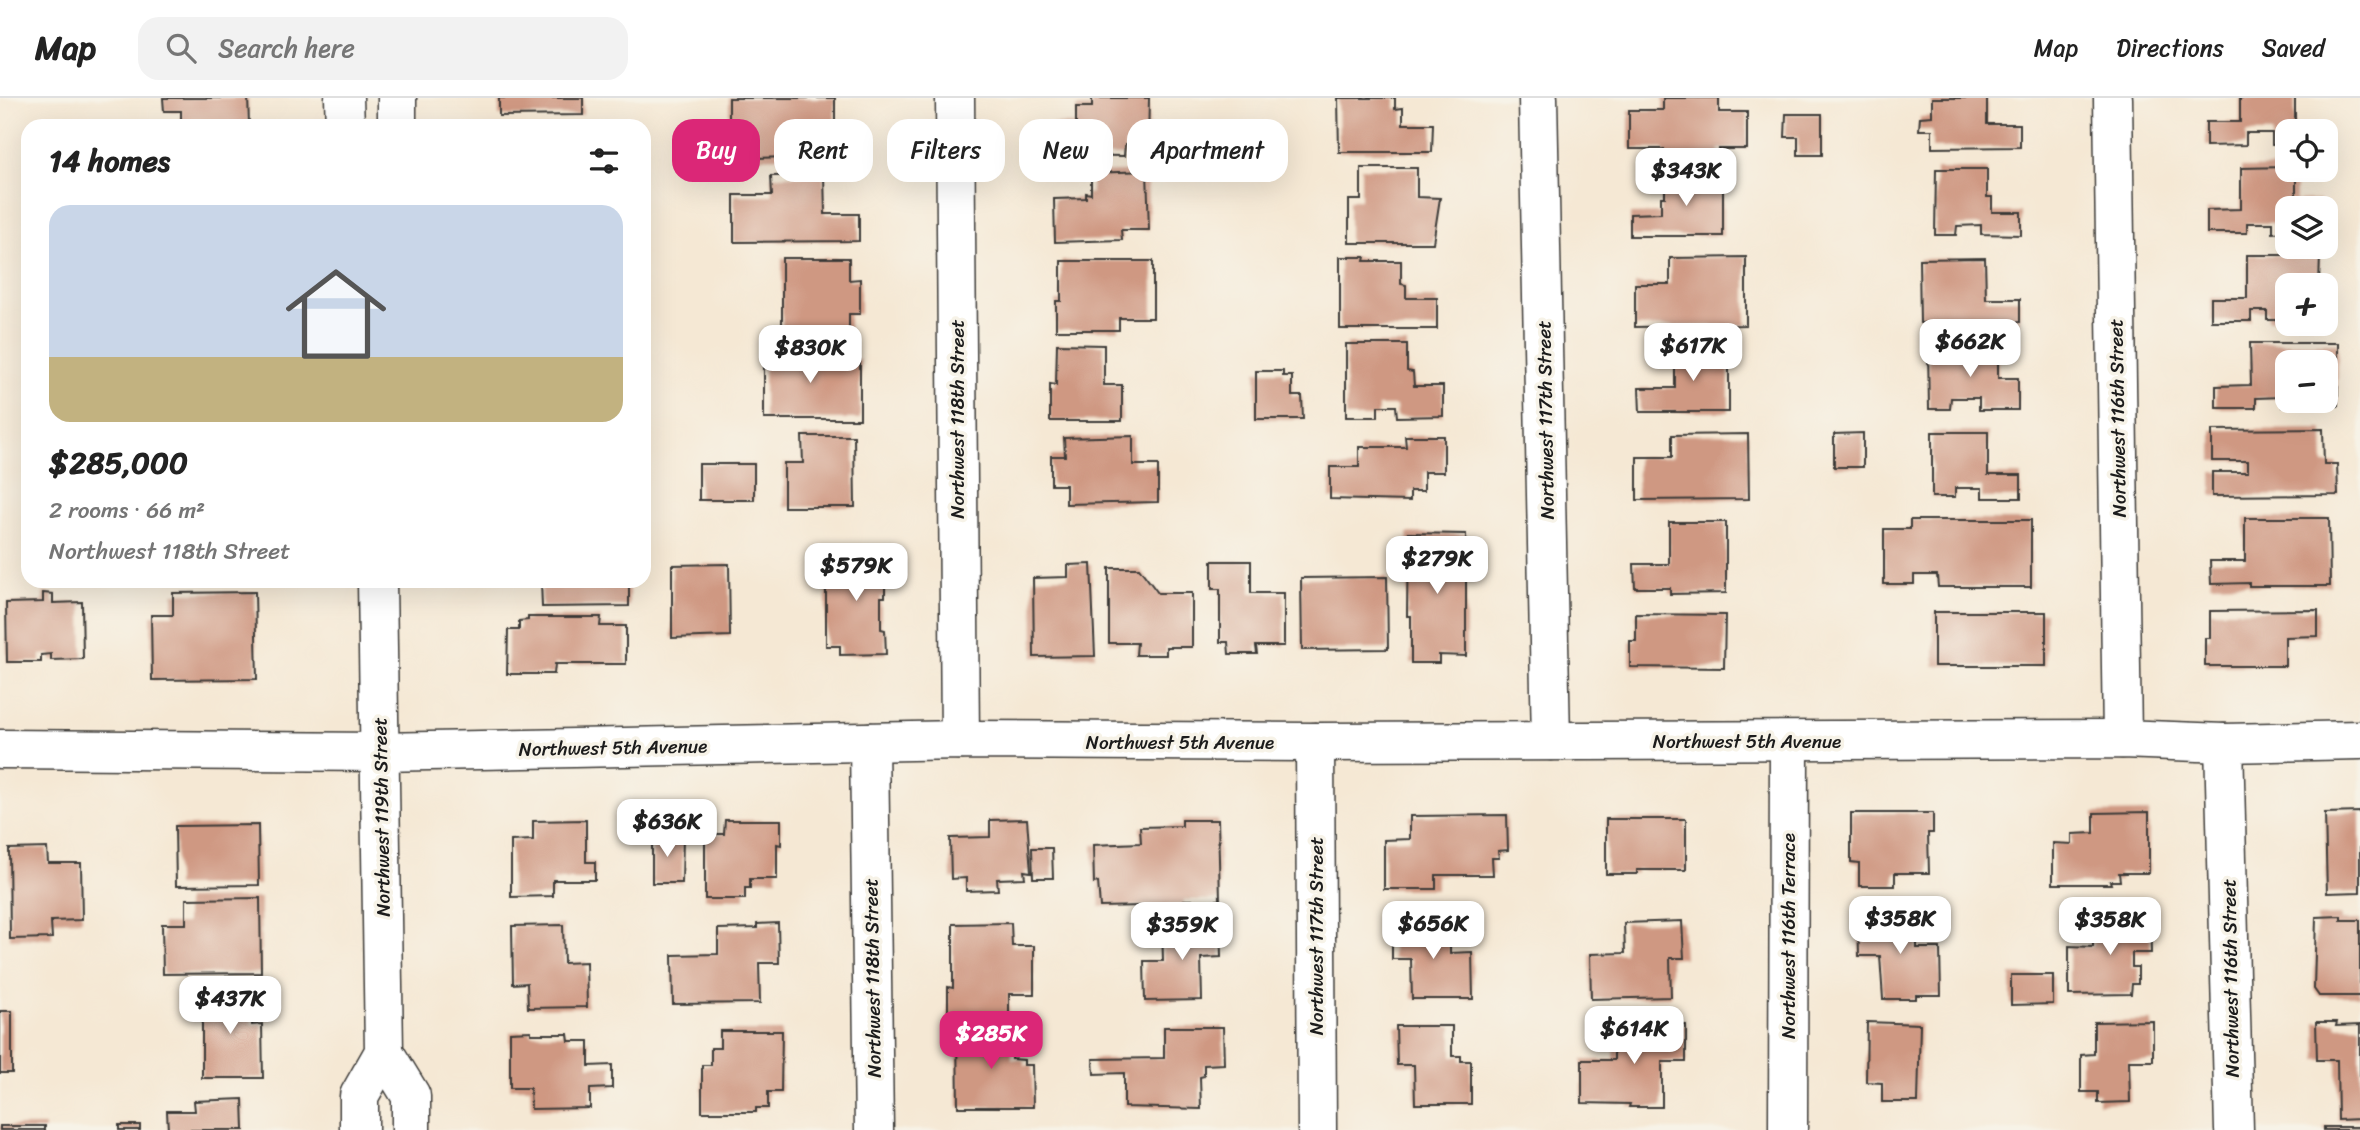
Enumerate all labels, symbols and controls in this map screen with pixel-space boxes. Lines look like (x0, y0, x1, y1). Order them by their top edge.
search box (138, 17, 628, 80)
text: Map (35, 19, 96, 77)
text: Search here (218, 25, 355, 71)
text: Map (2034, 27, 2078, 69)
text: Directions (2116, 27, 2224, 69)
text: Saved (2262, 27, 2325, 69)
icon: search (162, 29, 200, 67)
chip: Buy (672, 119, 760, 182)
chip: Rent (774, 119, 873, 182)
chip: Filters (887, 119, 1005, 182)
chip: New (1019, 119, 1113, 182)
chip: Apartment (1127, 119, 1288, 182)
map controls (2275, 119, 2338, 413)
button: locate (2275, 119, 2338, 182)
text: 14 homes (49, 134, 170, 188)
icon: filters (585, 142, 623, 180)
pin: $343K (1637, 148, 1735, 208)
text: $343K (1651, 150, 1721, 191)
button: layers (2275, 196, 2338, 259)
icon: home (273, 251, 399, 377)
button: + (2275, 273, 2338, 336)
street label: Northwest 116th Street (2099, 318, 2136, 518)
street label: Northwest 118th Street (941, 319, 974, 519)
street label: Northwest 117th Street (1527, 320, 1564, 520)
pin: $662K (1921, 320, 2019, 379)
text: $662K (1936, 321, 2004, 362)
pin: $617K (1644, 324, 1742, 383)
text: $617K (1660, 325, 1726, 366)
pin: $830K (761, 326, 859, 385)
text: $830K (775, 327, 845, 368)
button: − (2275, 350, 2338, 413)
text: $285,000 (49, 436, 188, 490)
text: 2 rooms · 66 m² (49, 490, 205, 531)
text: Northwest 118th Street (49, 531, 290, 572)
pin: $279K (1388, 536, 1486, 596)
text: $279K (1402, 538, 1472, 579)
pin: $579K (807, 544, 905, 603)
text: $579K (821, 545, 891, 586)
street label: Northwest 119th Street (363, 717, 400, 917)
street label: Northwest 5th Avenue (1653, 725, 1841, 758)
street label: Northwest 5th Avenue (1086, 726, 1274, 759)
street label: Northwest 5th Avenue (518, 729, 708, 766)
pin: $636K (618, 800, 716, 859)
text: $636K (633, 801, 701, 842)
street label: Northwest 116th Terrace (1772, 833, 1805, 1039)
street label: Northwest 117th Street (1300, 837, 1333, 1035)
street label: Northwest 118th Street (854, 878, 891, 1078)
street label: Northwest 116th Street (2212, 878, 2249, 1078)
pin: $358K (1851, 896, 1949, 956)
text: $358K (1865, 898, 1935, 939)
pin: $358K (2061, 898, 2159, 957)
text: $358K (2075, 899, 2145, 940)
pin: $359K (1133, 902, 1231, 962)
pin: $656K (1384, 902, 1482, 961)
text: $656K (1398, 903, 1468, 944)
text: $359K (1147, 904, 1217, 945)
pin: $437K (181, 976, 279, 1036)
text: $437K (195, 978, 265, 1019)
pin: $614K (1585, 1006, 1683, 1066)
text: $614K (1601, 1008, 1667, 1049)
pin: $285K (942, 1012, 1040, 1071)
text: $285K (956, 1013, 1026, 1054)

